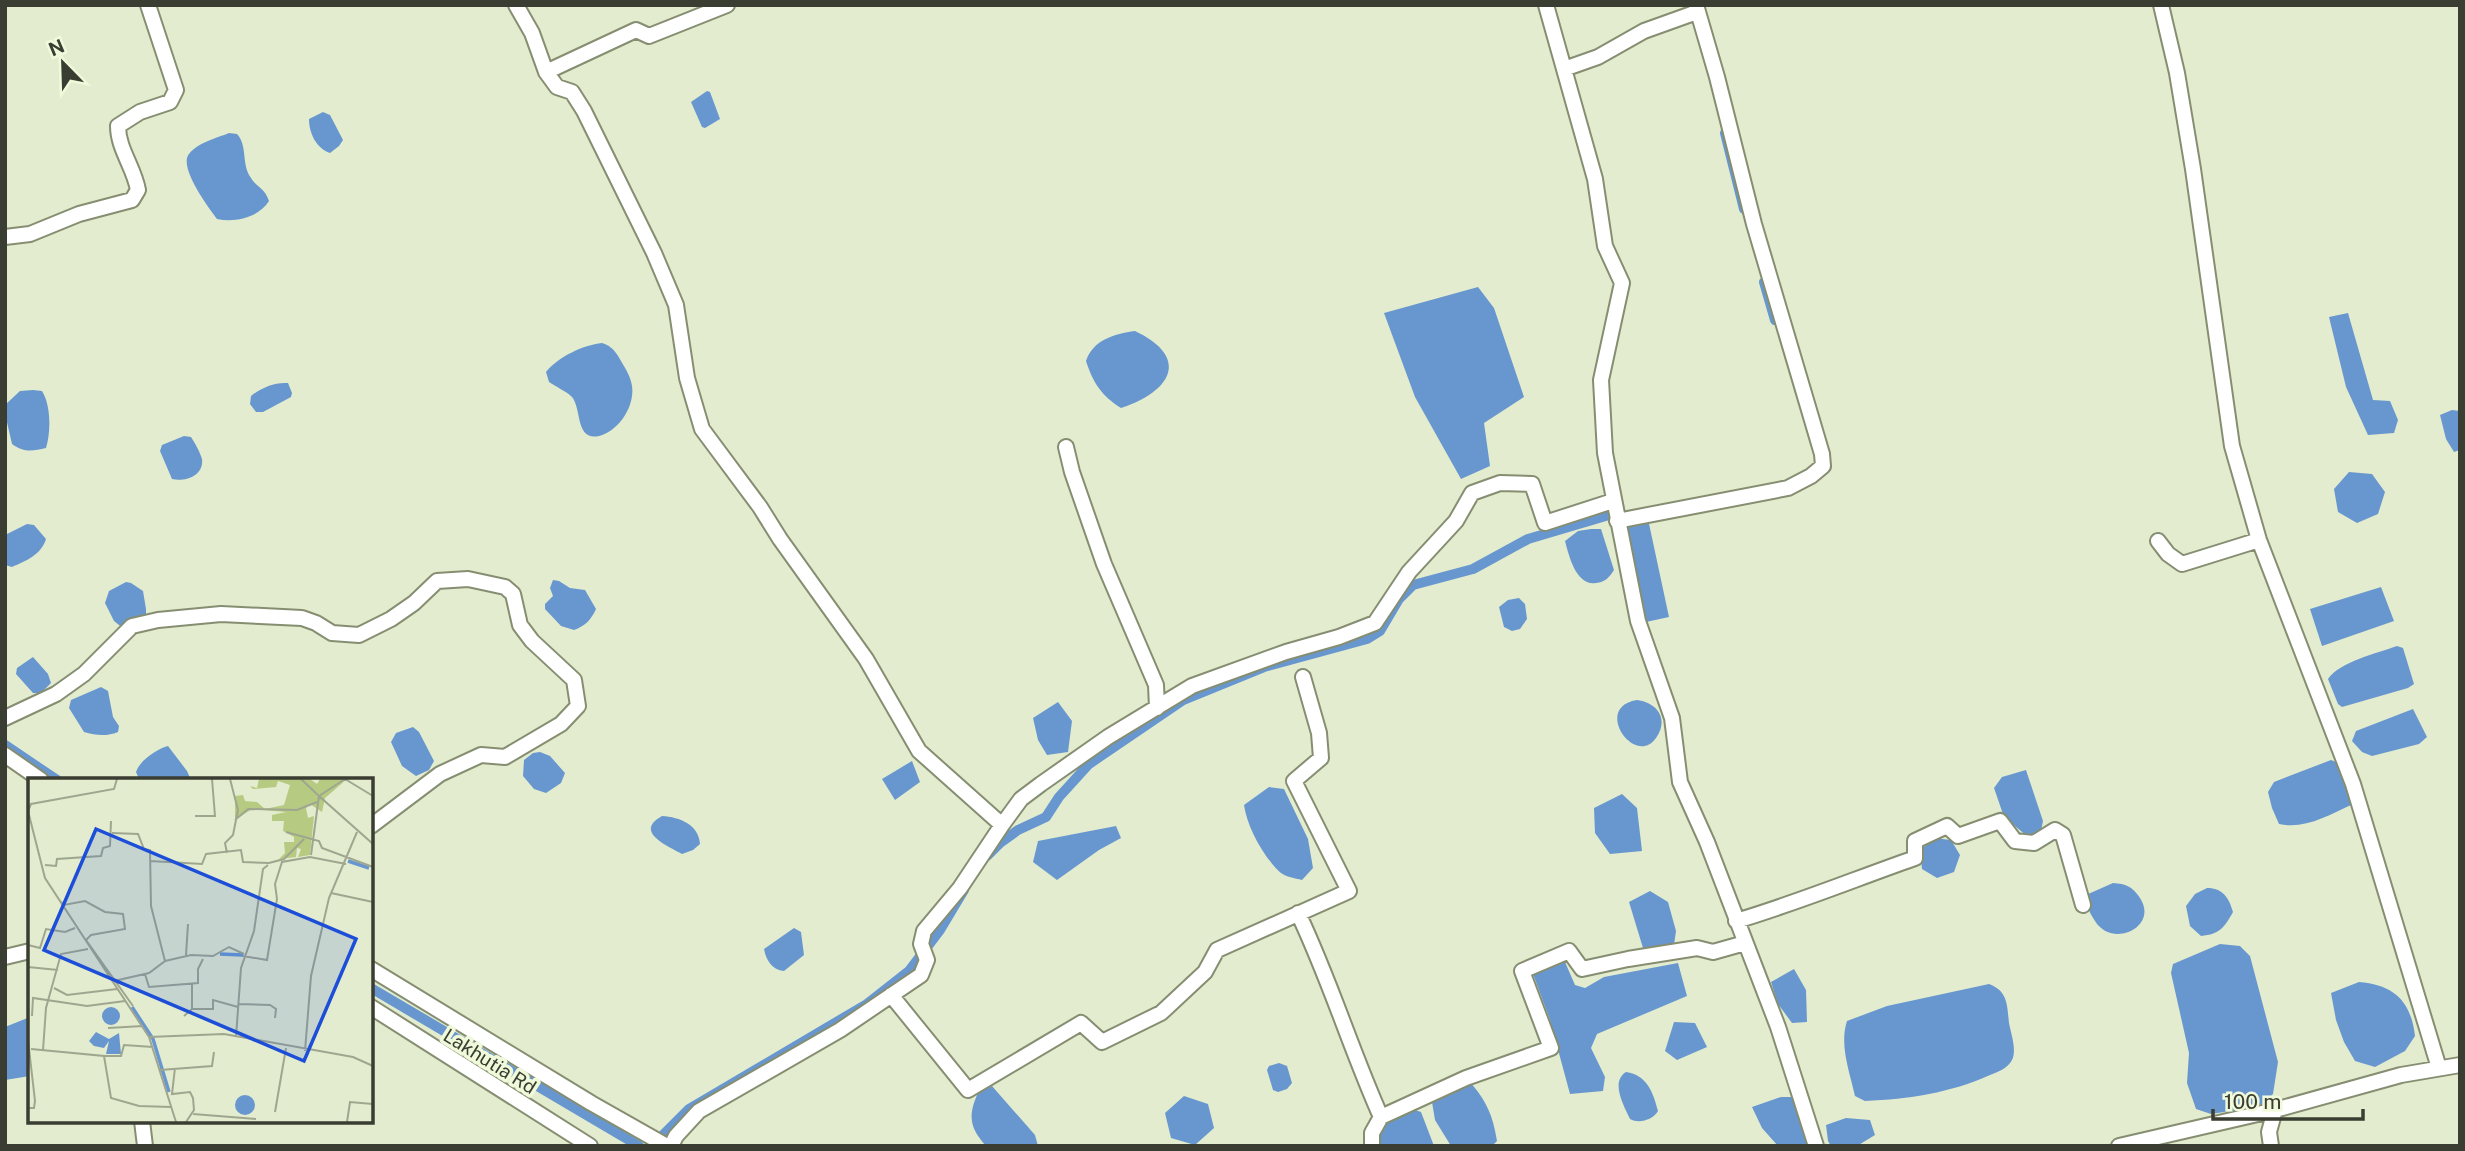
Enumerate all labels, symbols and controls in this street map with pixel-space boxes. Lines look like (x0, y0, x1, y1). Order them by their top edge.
north arrow (28, 28, 98, 98)
text: N (45, 34, 67, 60)
inset map (28, 778, 373, 1123)
street label: Lakhutia Rd (440, 1024, 540, 1098)
scale bar (2213, 1078, 2364, 1122)
text: 100 m (2224, 1089, 2281, 1114)

